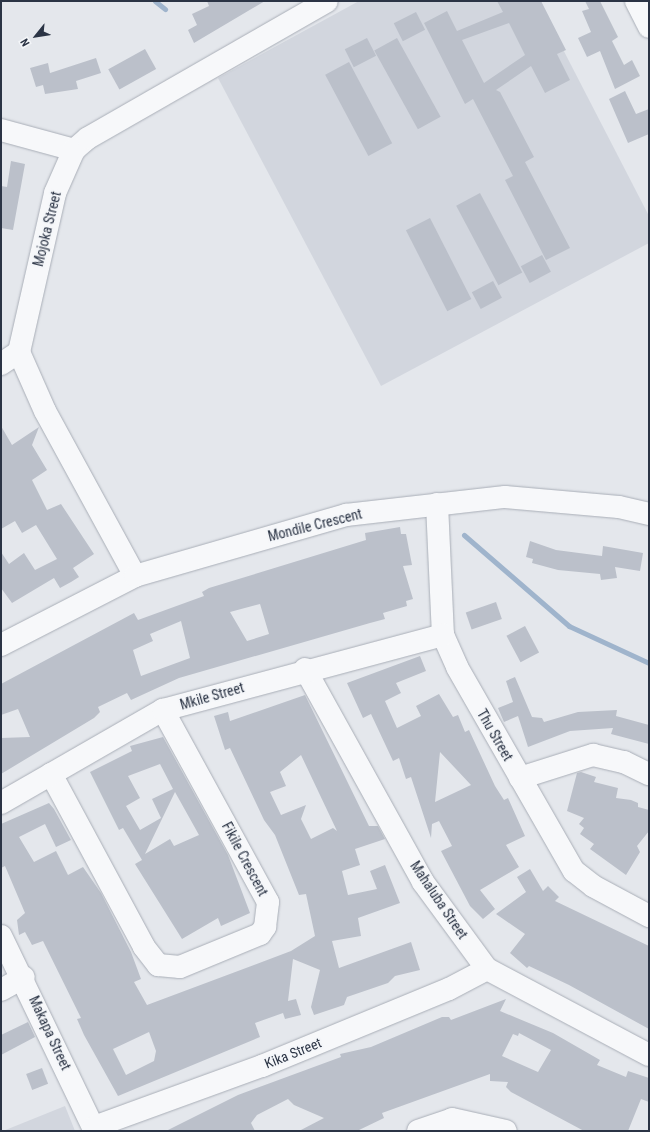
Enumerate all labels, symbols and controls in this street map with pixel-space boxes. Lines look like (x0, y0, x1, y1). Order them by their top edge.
north arrow (16, 16, 56, 56)
text: N (18, 36, 32, 48)
street label: Mojoka Street (30, 190, 64, 268)
street label: Mondile Crescent (266, 505, 364, 545)
street label: Mkile Street (178, 679, 246, 713)
street label: Thu Street (474, 706, 516, 764)
street label: Fikile Crescent (218, 819, 272, 899)
street label: Mahaluba Street (407, 858, 471, 942)
street label: Makapa Street (25, 993, 75, 1073)
street label: Kika Street (262, 1034, 324, 1072)

